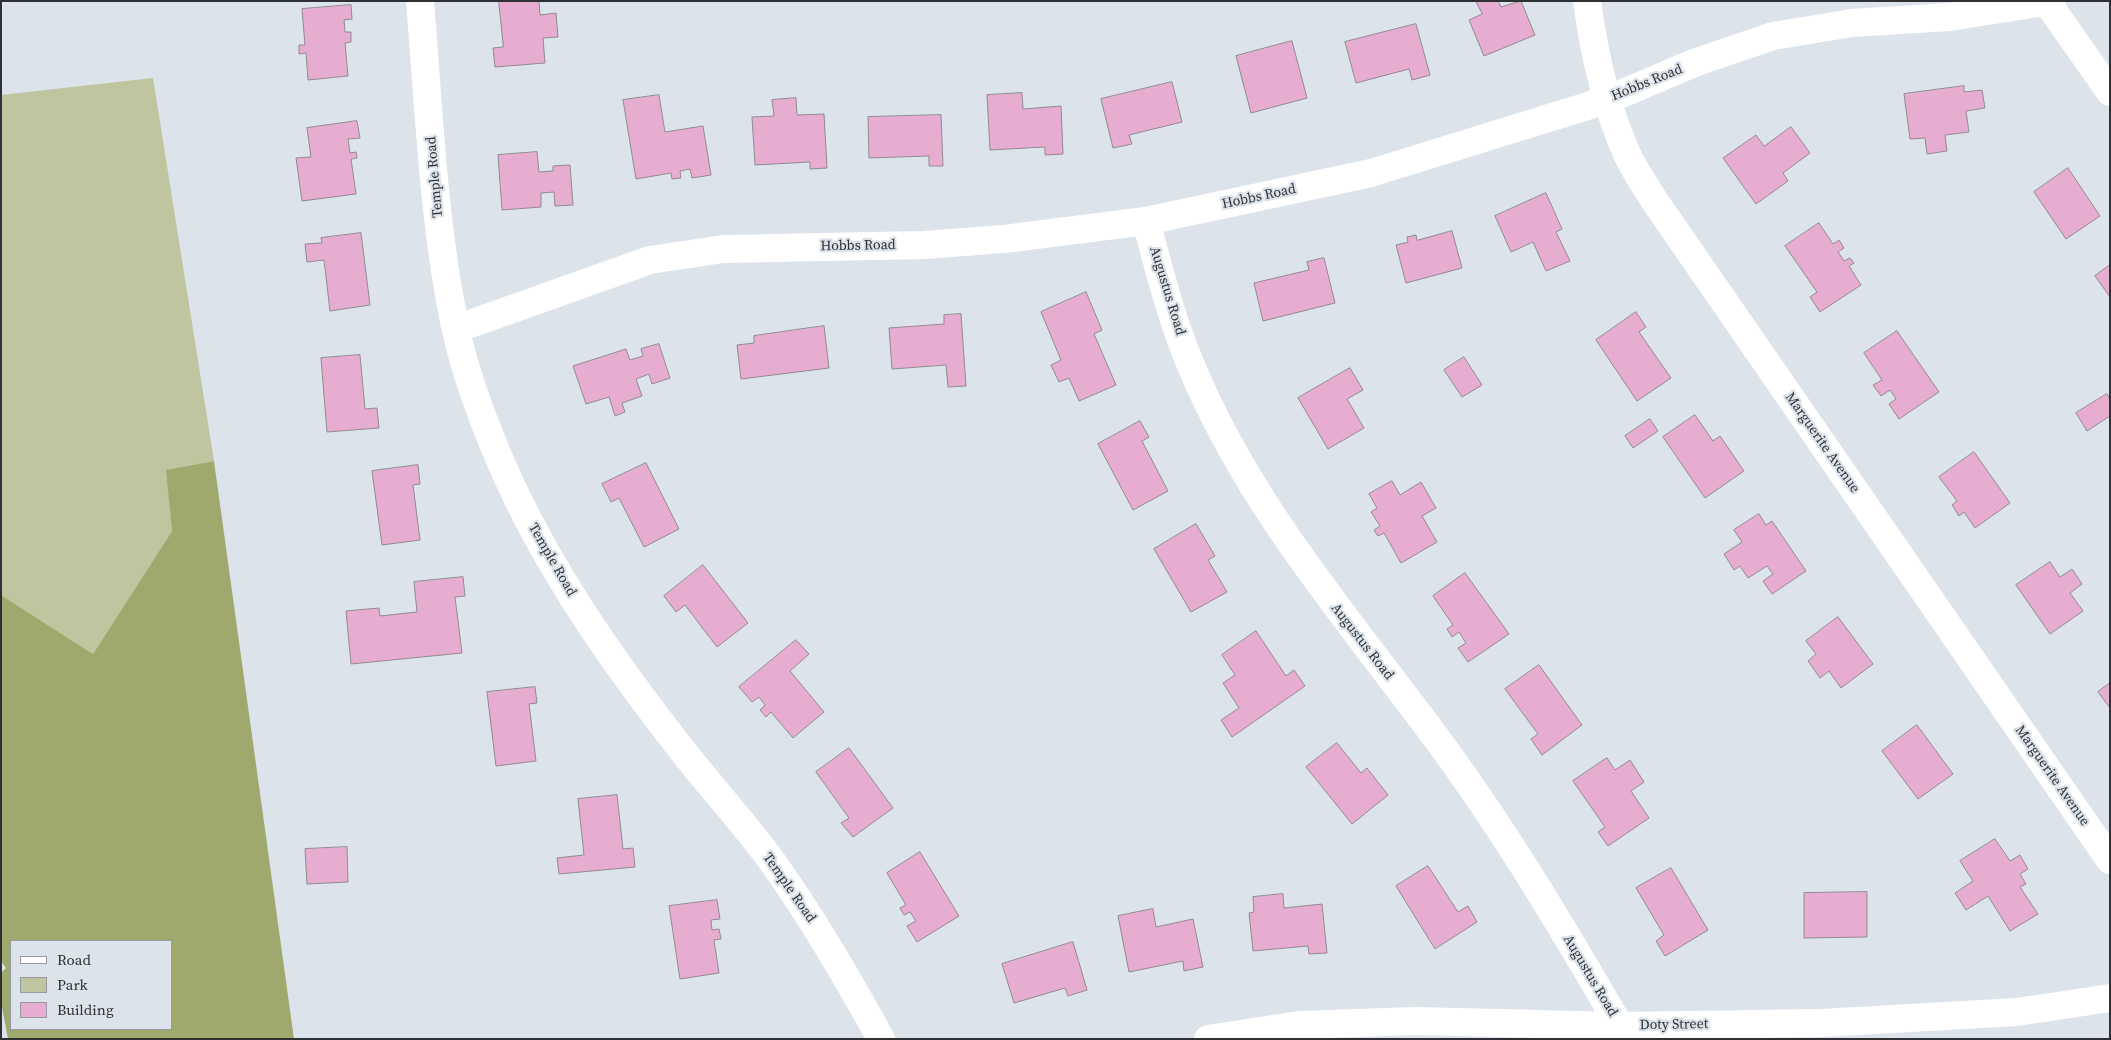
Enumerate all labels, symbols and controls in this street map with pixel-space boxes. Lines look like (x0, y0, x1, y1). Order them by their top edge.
street label: Hobbs Road (1609, 61, 1685, 105)
street label: Temple Road (423, 136, 447, 218)
street label: Hobbs Road (1220, 181, 1298, 213)
street label: Hobbs Road (820, 237, 896, 255)
street label: Augustus Road (1145, 244, 1189, 338)
street label: Marguerite Avenue (1781, 390, 1863, 496)
street label: Temple Road (524, 521, 580, 599)
street label: Augustus Road (1327, 600, 1397, 684)
street label: Marguerite Avenue (2011, 723, 2093, 829)
street label: Temple Road (759, 850, 819, 926)
street label: Augustus Road (1559, 932, 1621, 1020)
legend (10, 940, 172, 1030)
text: Road (57, 949, 91, 970)
text: Park (57, 974, 88, 995)
text: Building (57, 999, 114, 1020)
street label: Doty Street (1640, 1016, 1708, 1034)

